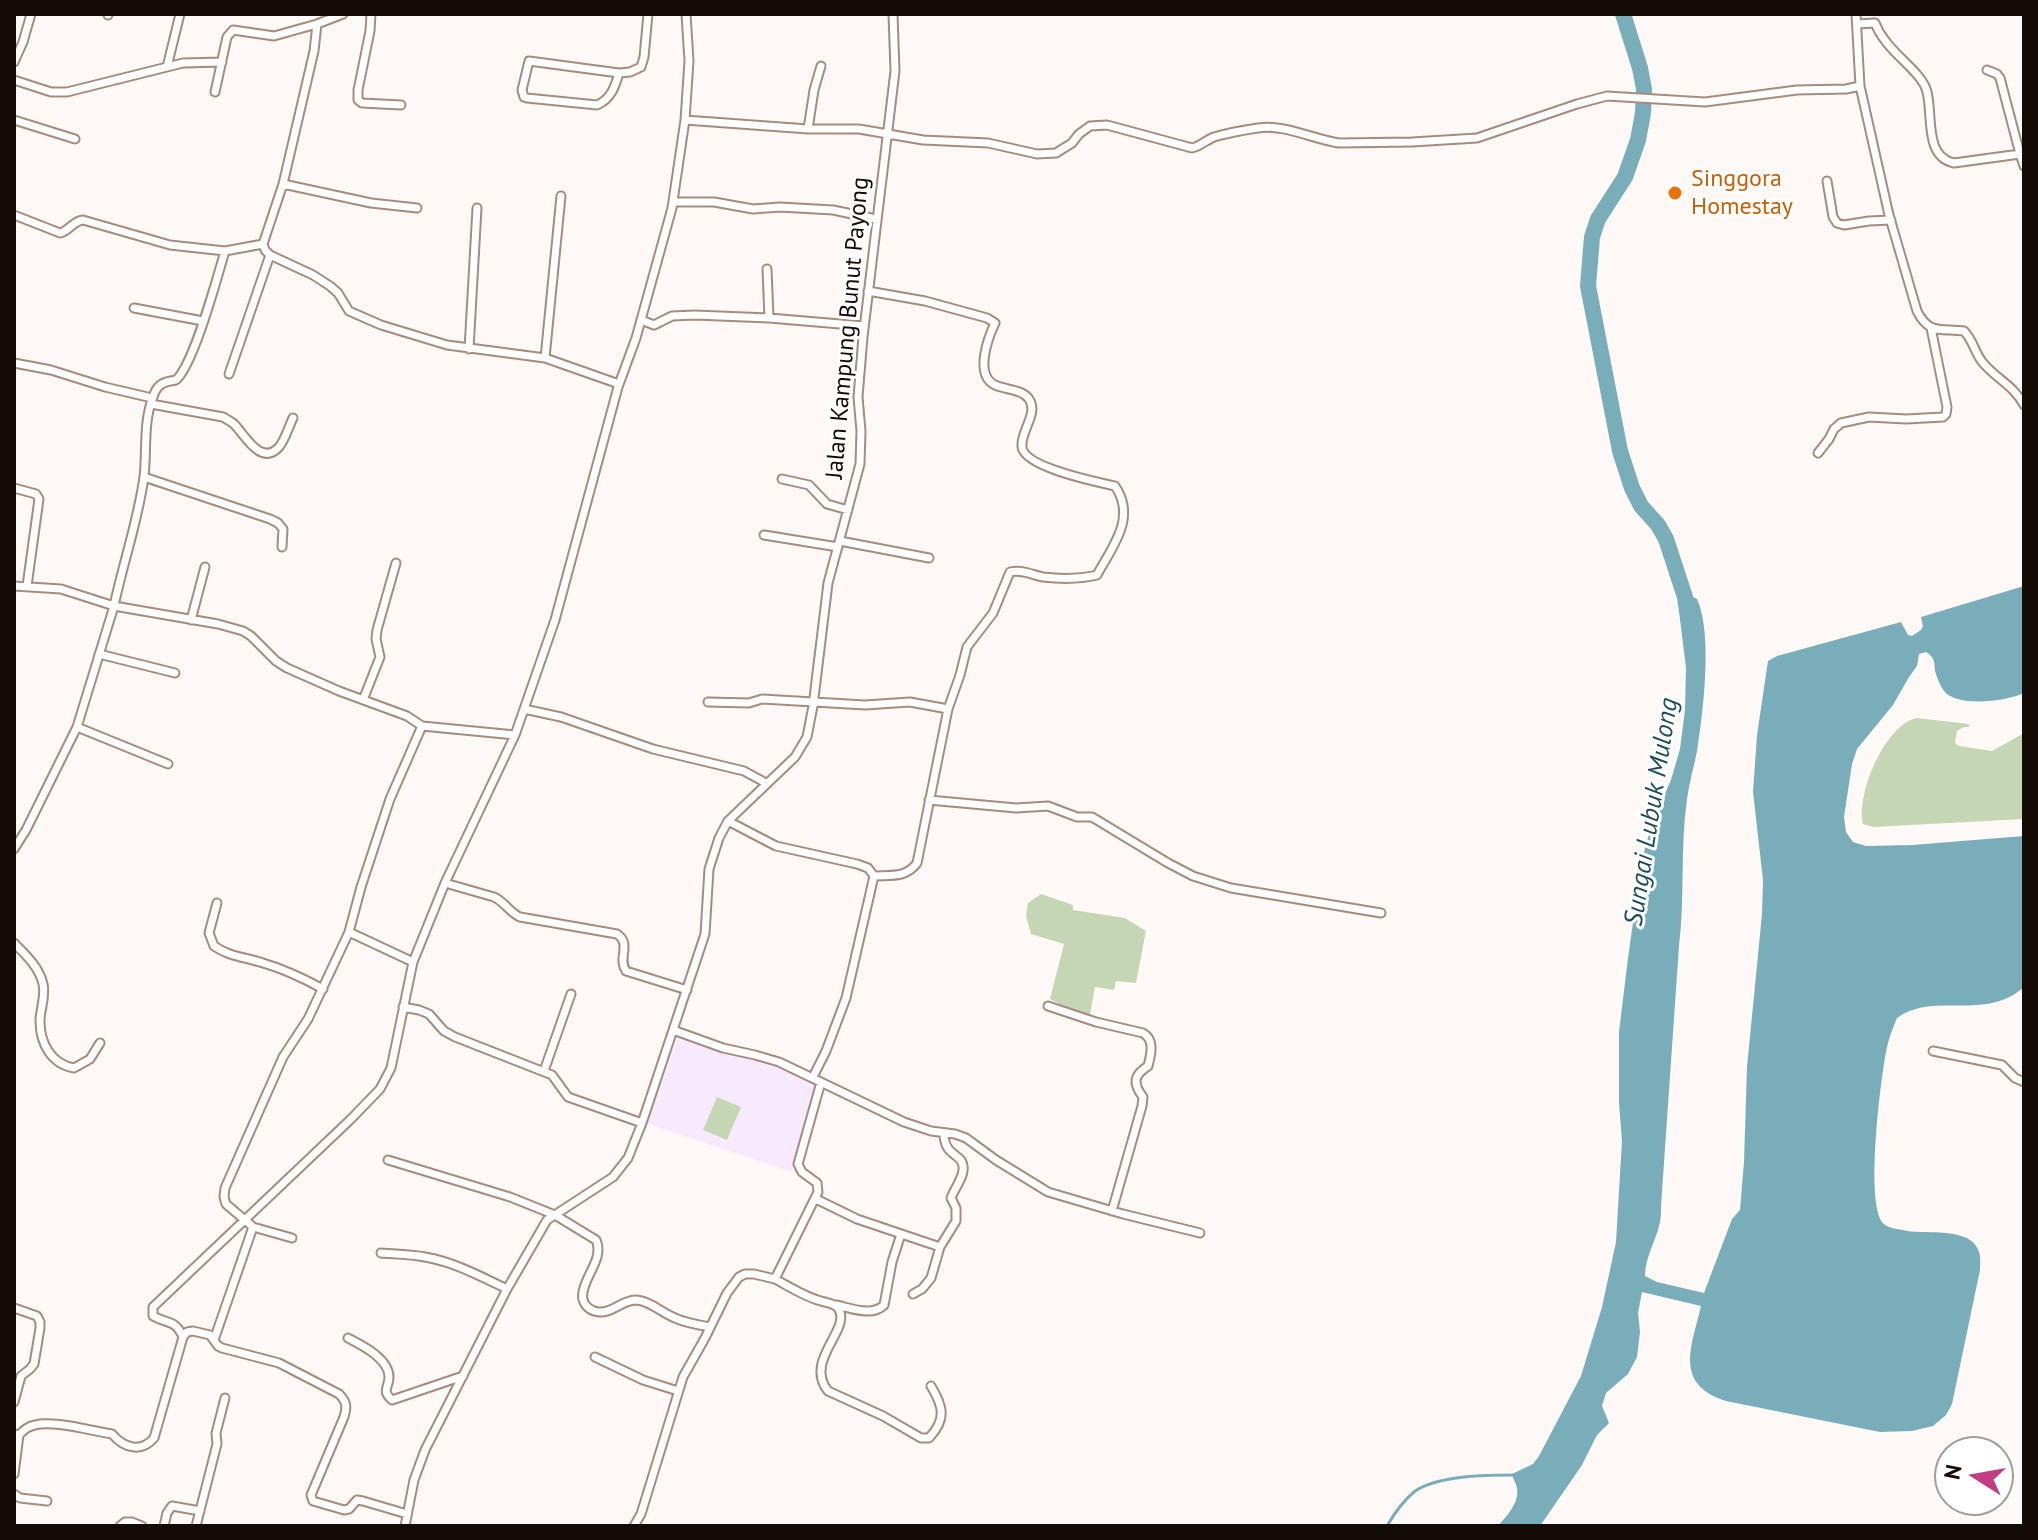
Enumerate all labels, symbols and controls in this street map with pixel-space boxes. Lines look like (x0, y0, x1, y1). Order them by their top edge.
place label: Singgora Homestay (1691, 165, 1793, 221)
street label: Jalan Kampung Bunut Payong (820, 176, 876, 480)
marker: Singgora Homestay (1666, 184, 1684, 202)
water label: Sungai Lubuk Mulong (1619, 696, 1685, 928)
north arrow (1934, 1436, 2014, 1516)
text: N (1937, 1462, 1968, 1482)

